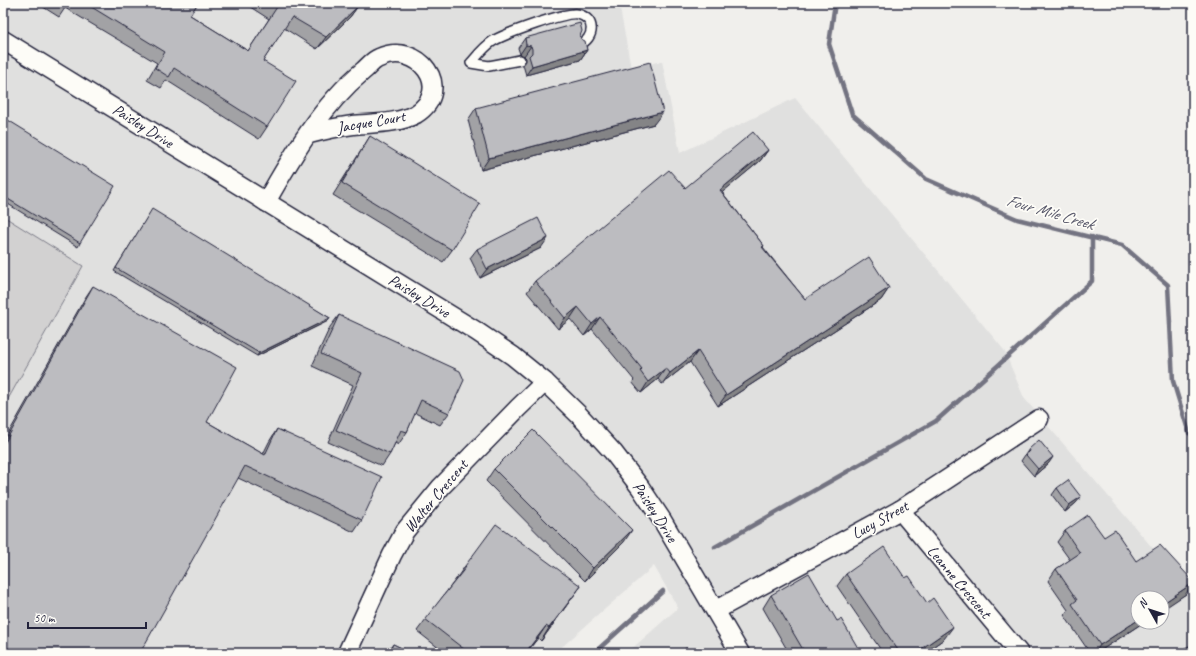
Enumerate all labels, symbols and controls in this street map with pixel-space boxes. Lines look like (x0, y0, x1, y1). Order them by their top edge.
street label: Paisley Drive (109, 99, 179, 153)
street label: Jacque Court (334, 106, 408, 138)
water label: Four Mile Creek (1004, 190, 1099, 235)
street label: Paisley Drive (385, 270, 455, 323)
street label: Walter Crescent (400, 454, 473, 537)
street label: Paisley Drive (628, 478, 683, 548)
street label: Lucy Street (848, 495, 913, 544)
street label: Leanne Crescent (923, 541, 996, 624)
north arrow (1130, 590, 1170, 630)
text: N (1135, 595, 1151, 611)
scale bar (28, 604, 146, 630)
text: 50 m (34, 610, 56, 626)

